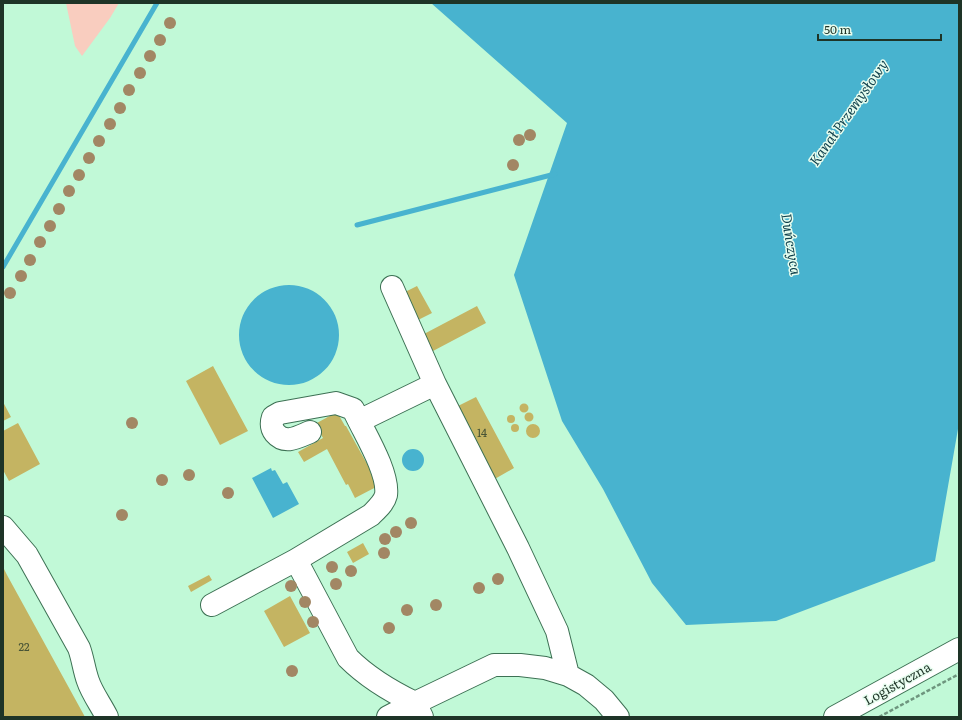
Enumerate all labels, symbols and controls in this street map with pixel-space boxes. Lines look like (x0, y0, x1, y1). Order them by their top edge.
scale bar (818, 16, 941, 42)
text: 50 m (824, 20, 851, 38)
water label: Kanał Przemysłowy (804, 55, 892, 169)
water label: Duńczyca (777, 212, 807, 276)
house number: 14 (477, 424, 487, 440)
house number: 22 (18, 638, 30, 654)
street label: Logistyczna (860, 657, 934, 709)

